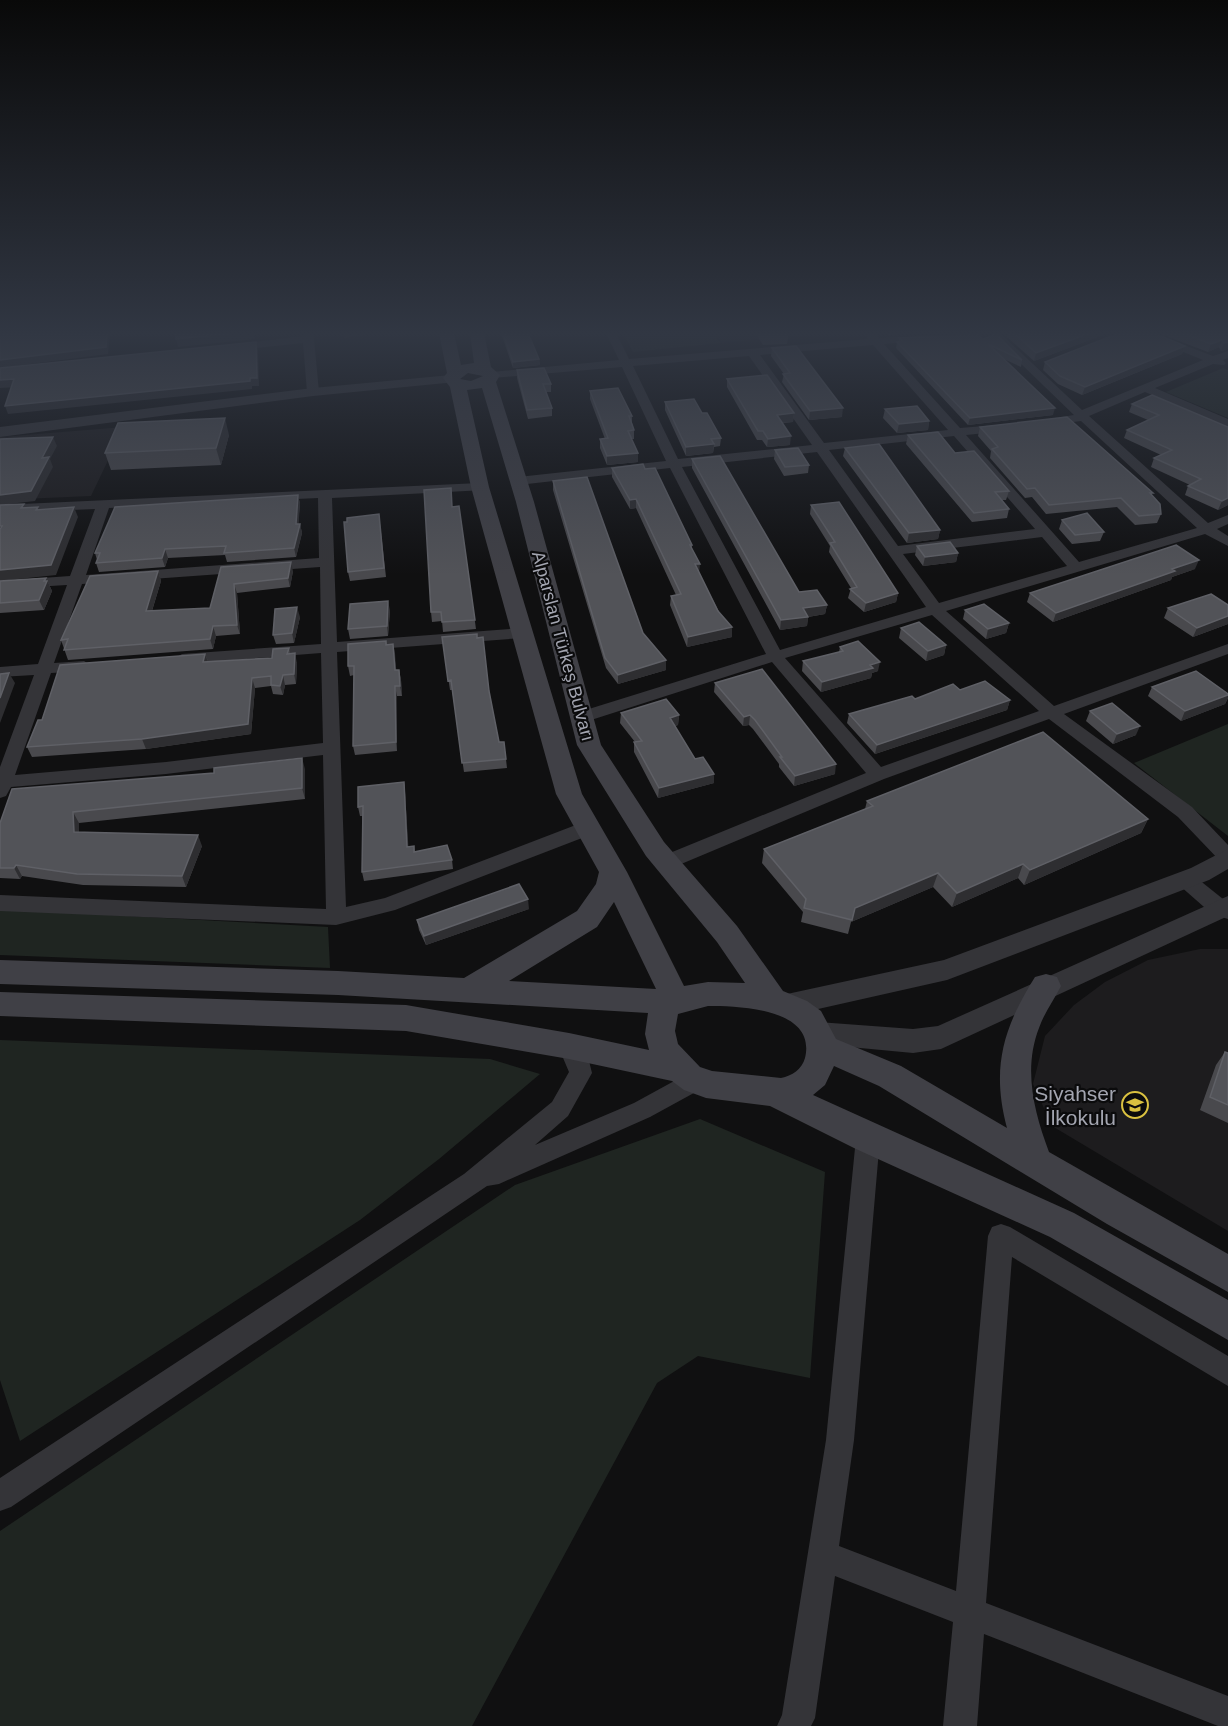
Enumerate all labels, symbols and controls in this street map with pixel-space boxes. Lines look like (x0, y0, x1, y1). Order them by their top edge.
street label: Alparslan Türkeş Bulvarı (528, 549, 598, 743)
place label: Siyahser İlkokulu (1034, 1082, 1116, 1129)
school or university icon: Siyahser İlkokulu (1120, 1090, 1150, 1120)

